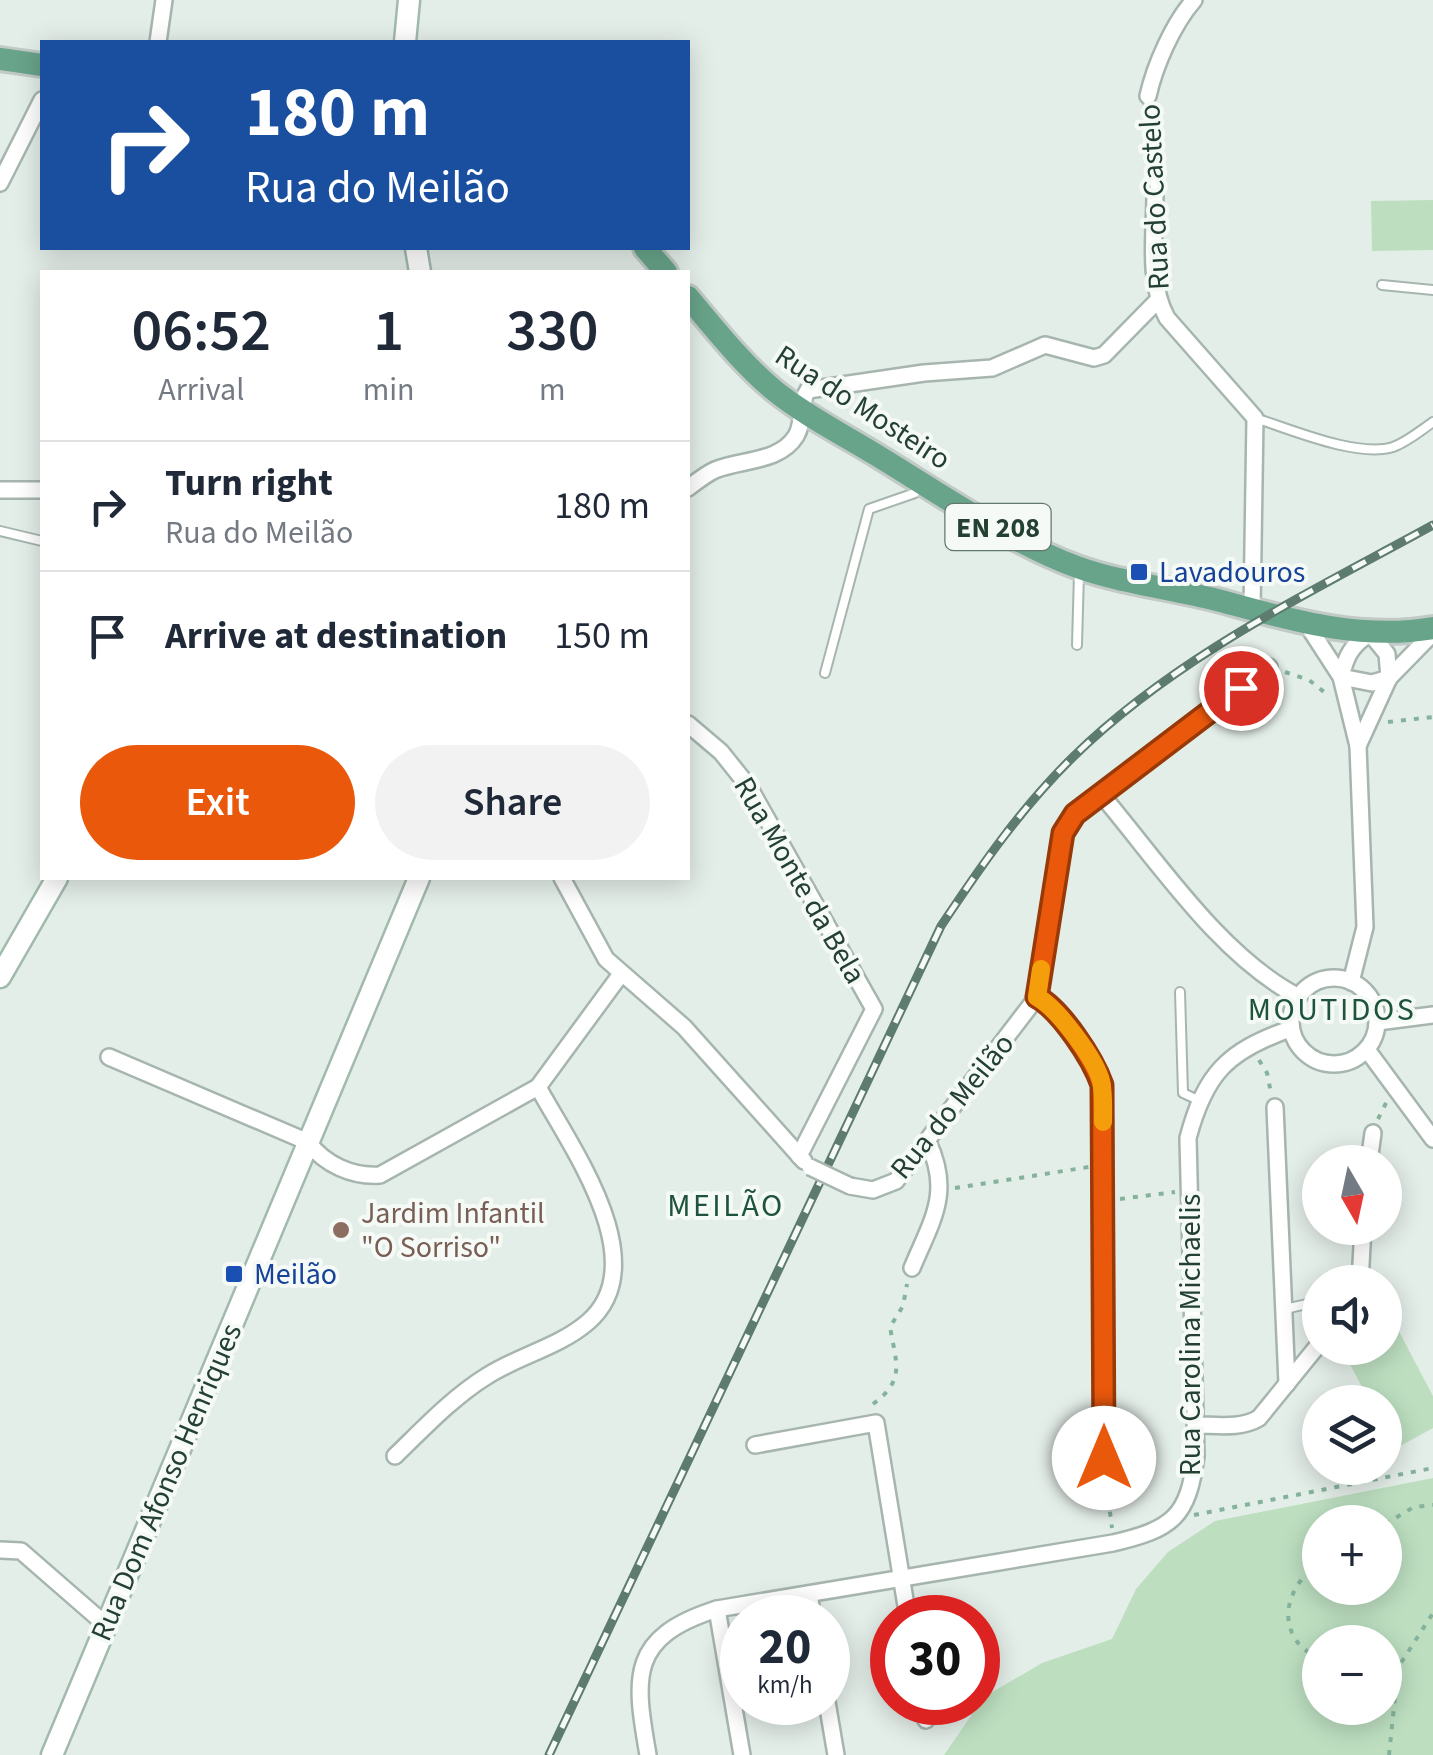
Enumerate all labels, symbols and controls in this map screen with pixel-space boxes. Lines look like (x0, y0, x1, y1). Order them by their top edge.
text: 180 m (245, 63, 430, 163)
icon: right (80, 80, 210, 210)
street label: Rua do Castelo (1128, 103, 1181, 291)
text: Rua do Meilão (245, 156, 510, 220)
text: 06:52 (132, 289, 271, 374)
text: 1 (373, 289, 404, 374)
text: 330 (506, 289, 598, 374)
street label: Rua do Mosteiro (766, 334, 959, 480)
text: Arrival (158, 367, 244, 413)
text: min (363, 367, 415, 413)
text: m (539, 367, 566, 413)
text: Turn right (165, 456, 333, 510)
icon: right (80, 479, 135, 534)
text: 180 m (554, 479, 650, 533)
road number: EN 208 (946, 504, 1050, 550)
text: Rua do Meilão (165, 510, 353, 556)
place label: Lavadouros (1159, 551, 1305, 594)
marker: Lavadouros (1128, 561, 1150, 583)
icon: arrive (80, 609, 135, 664)
text: Arrive at destination (165, 609, 507, 663)
text: 150 m (554, 609, 650, 663)
pin (1199, 646, 1284, 731)
icon: arrive (1214, 661, 1269, 716)
button: Exit (80, 745, 355, 860)
button: Share (375, 745, 650, 860)
street label: Rua Monte da Bela (723, 769, 876, 992)
district label: MOUTIDOS (1248, 987, 1416, 1033)
street label: Rua do Meilão (880, 1024, 1025, 1188)
north arrow (1302, 1145, 1402, 1245)
map controls (1302, 1145, 1402, 1725)
district label: MEILÃO (667, 1183, 785, 1229)
place label: Jardim Infantil "O Sorriso" (361, 1192, 545, 1269)
street label: Rua Carolina Michaelis (1169, 1194, 1212, 1476)
marker: Jardim Infantil "O Sorriso" (330, 1219, 352, 1241)
place label: Meilão (254, 1253, 337, 1296)
marker: Meilão (223, 1263, 245, 1285)
button: sound (1302, 1265, 1402, 1365)
street label: Rua Dom Afonso Henriques (80, 1317, 253, 1648)
button: layers (1302, 1385, 1402, 1485)
position arrow (1052, 1406, 1156, 1510)
button: + (1302, 1505, 1402, 1605)
speed limit sign: 30 (870, 1595, 1000, 1725)
text: 20 (759, 1612, 811, 1683)
button: − (1302, 1625, 1402, 1725)
text: km/h (757, 1667, 813, 1703)

